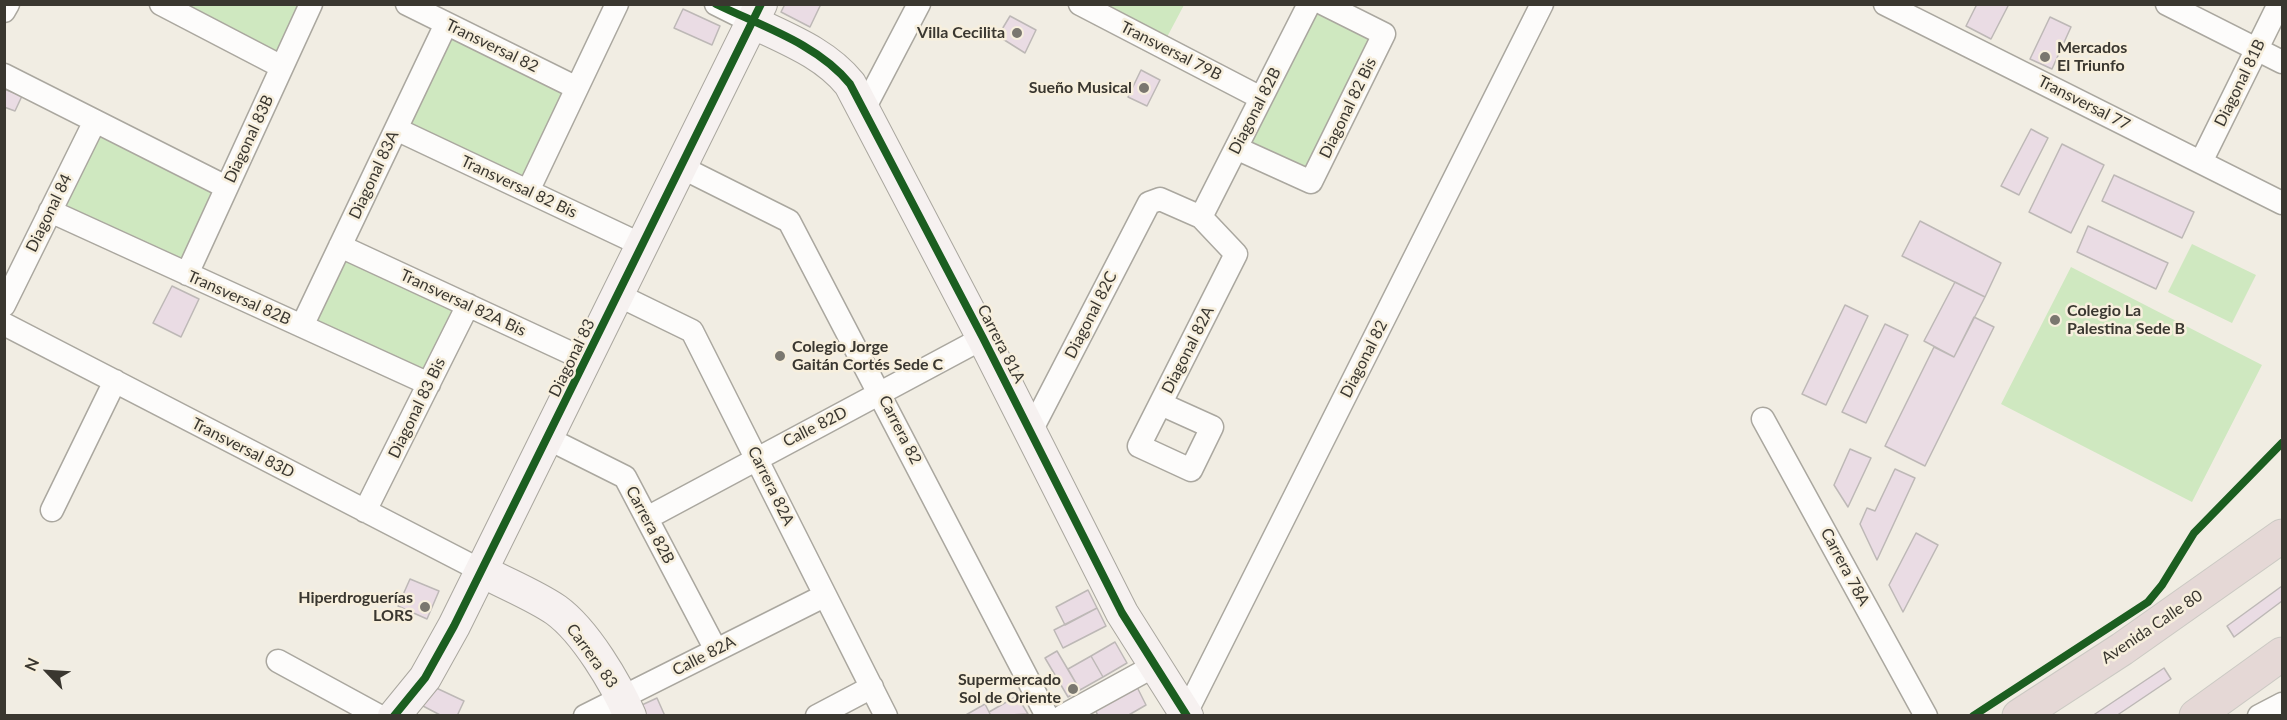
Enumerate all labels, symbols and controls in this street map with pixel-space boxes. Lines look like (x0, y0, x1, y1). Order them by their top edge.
street label: Transversal 82 (443, 15, 541, 77)
street label: Transversal 79B (1117, 17, 1225, 85)
place label: Villa Cecilita (917, 23, 1005, 43)
marker: Villa Cecilita (1010, 26, 1024, 40)
street label: Diagonal 81B (2211, 36, 2269, 130)
place label: Mercados El Triunfo (2057, 38, 2127, 76)
marker: Mercados El Triunfo (2038, 50, 2052, 64)
street label: Diagonal 82 Bis (1315, 55, 1381, 161)
street label: Diagonal 82B (1225, 64, 1285, 158)
street label: Transversal 77 (2035, 72, 2133, 134)
place label: Sueño Musical (1029, 78, 1132, 98)
marker: Sueño Musical (1137, 81, 1151, 95)
street label: Diagonal 83B (220, 92, 278, 186)
street label: Diagonal 83A (345, 128, 403, 222)
street label: Transversal 82 Bis (458, 152, 580, 222)
street label: Diagonal 84 (22, 171, 76, 255)
street label: Transversal 82A Bis (397, 265, 529, 341)
street label: Transversal 82B (184, 267, 294, 329)
street label: Diagonal 82C (1061, 268, 1121, 362)
place label: Colegio La Palestina Sede B (2067, 301, 2185, 339)
street label: Carrera 81A (973, 302, 1029, 386)
street label: Diagonal 82A (1158, 303, 1218, 397)
marker: Colegio La Palestina Sede B (2048, 313, 2062, 327)
street label: Diagonal 83 (545, 316, 599, 400)
street label: Diagonal 82 (1336, 317, 1392, 401)
place label: Colegio Jorge Gaitán Cortés Sede C (792, 337, 943, 375)
marker: Colegio Jorge Gaitán Cortés Sede C (773, 349, 787, 363)
street label: Diagonal 83 Bis (384, 355, 450, 461)
street label: Carrera 82 (874, 392, 926, 468)
street label: Calle 82D (780, 403, 850, 451)
street label: Transversal 83D (188, 414, 298, 482)
street label: Carrera 82A (744, 443, 798, 529)
street label: Carrera 82B (622, 483, 678, 567)
street label: Carrera 78A (1816, 525, 1874, 609)
street label: Avenida Calle 80 (2098, 586, 2206, 668)
place label: Hiperdroguerías LORS (298, 588, 413, 626)
marker: Hiperdroguerías LORS (418, 600, 432, 614)
street label: Carrera 83 (562, 620, 622, 692)
street label: Calle 82A (669, 632, 739, 680)
north arrow (18, 642, 78, 702)
text: N (20, 655, 42, 674)
place label: Supermercado Sol de Oriente (958, 670, 1061, 708)
marker: Supermercado Sol de Oriente (1066, 682, 1080, 696)

